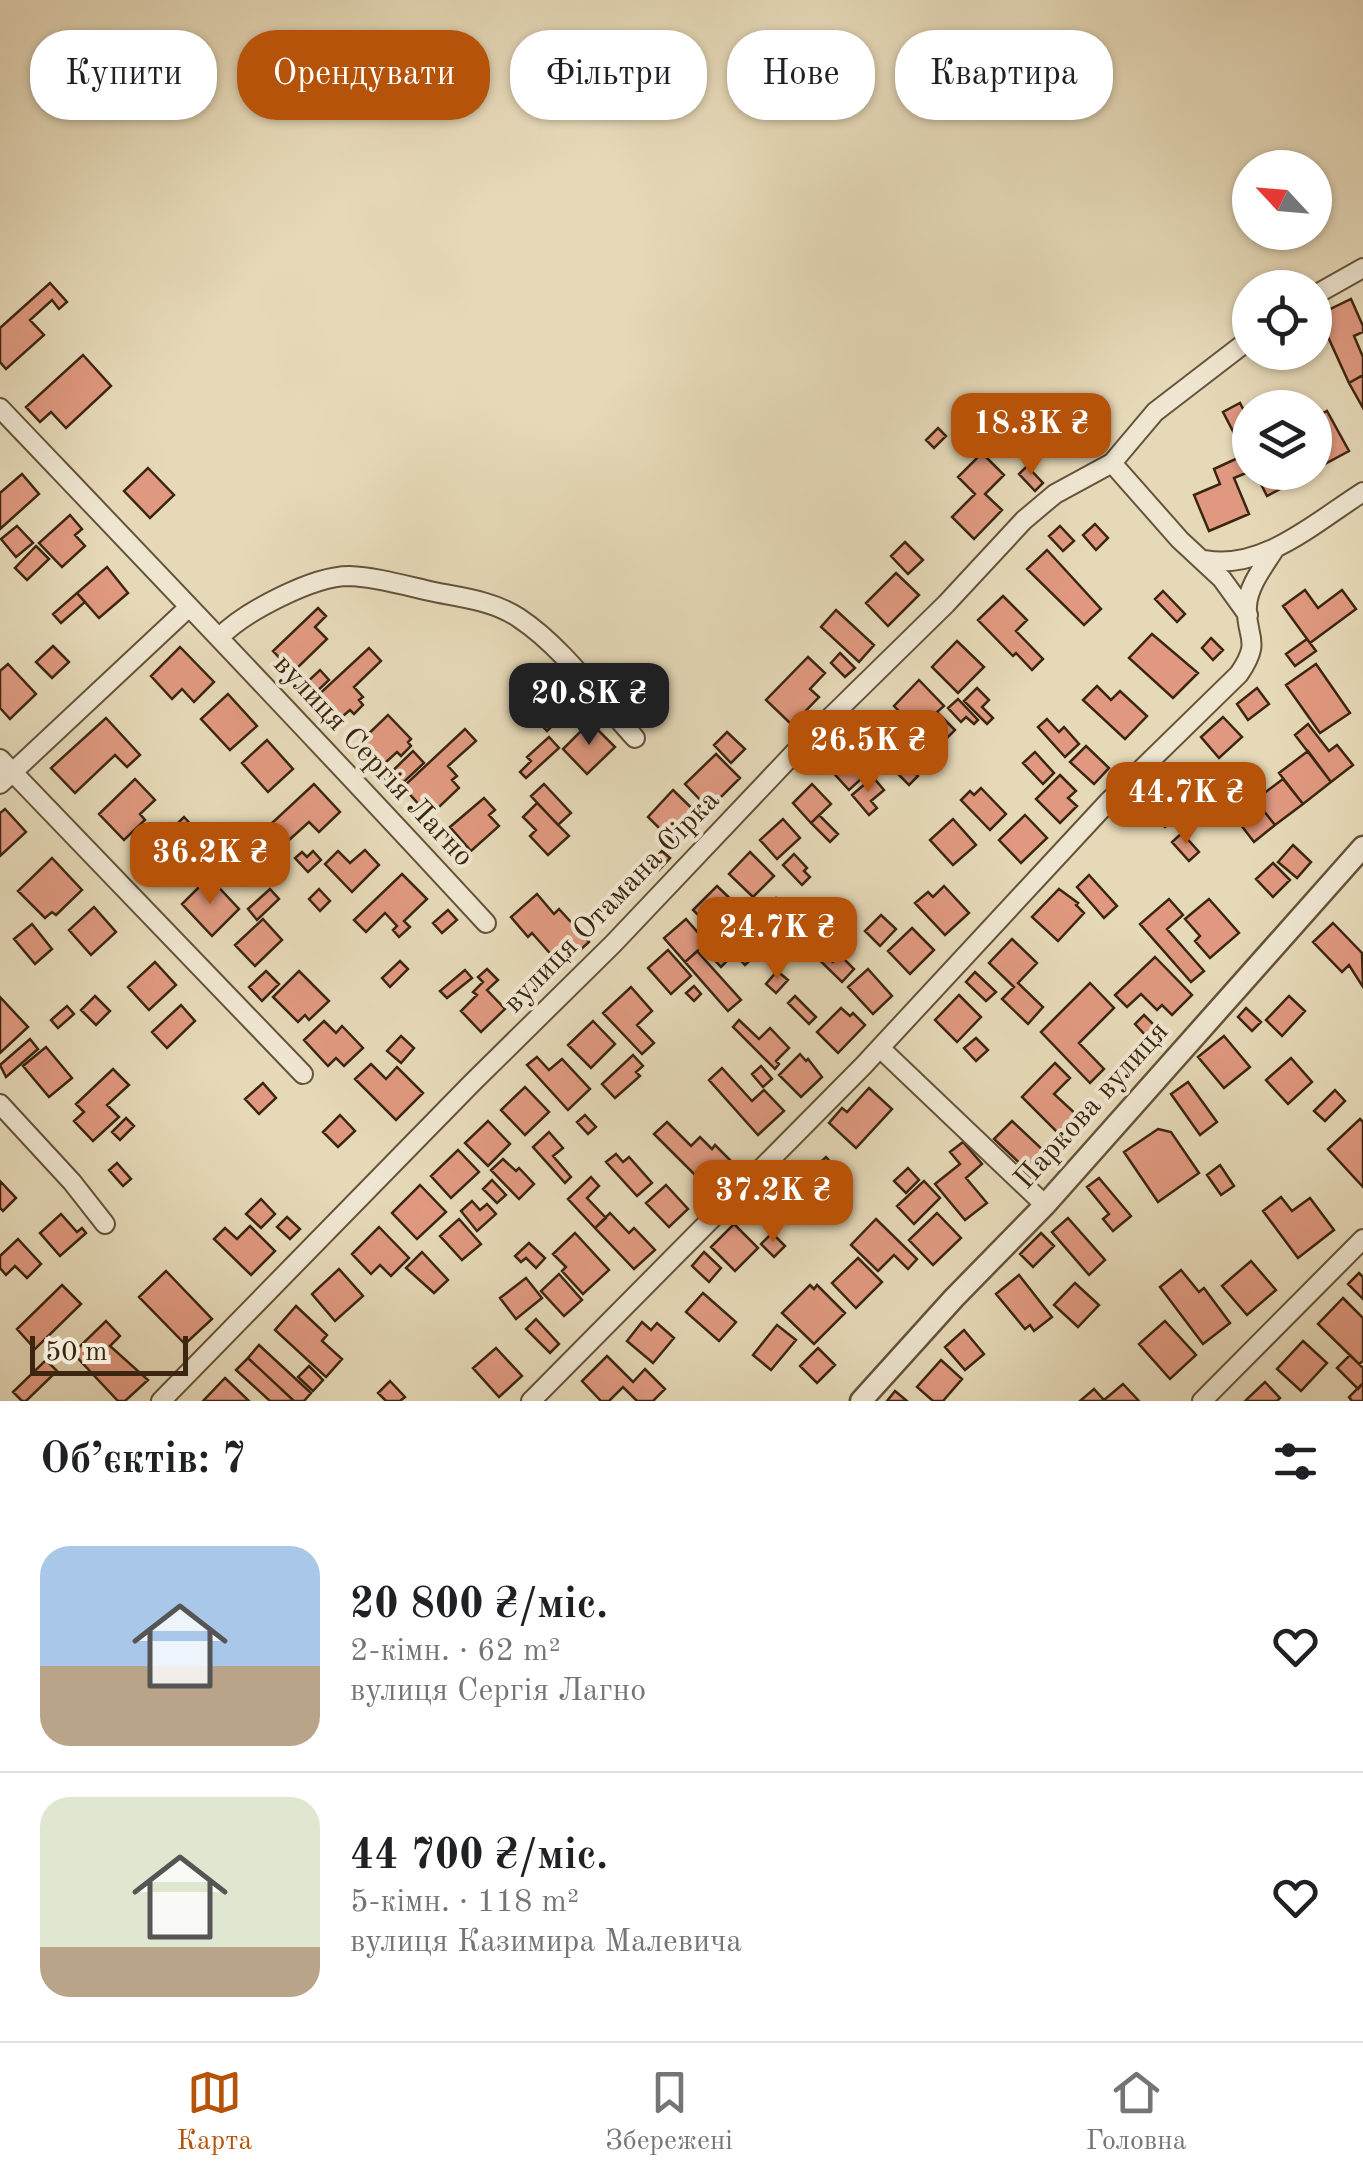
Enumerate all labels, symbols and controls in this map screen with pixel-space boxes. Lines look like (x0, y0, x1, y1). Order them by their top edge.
chip: Купити (30, 30, 217, 120)
chip: Орендувати (237, 30, 490, 120)
chip: Фільтри (510, 30, 707, 120)
chip: Нове (727, 30, 875, 120)
chip: Квартира (895, 30, 1113, 120)
north arrow (1232, 150, 1332, 250)
map controls (1232, 150, 1332, 490)
button: locate (1232, 270, 1332, 370)
button: layers (1232, 390, 1332, 490)
pin: 18.3K ₴ (939, 393, 1123, 478)
text: 18.3K ₴ (973, 409, 1089, 441)
street label: вулиця Сергія Лагно (267, 649, 479, 873)
pin: 20.8K ₴ (497, 663, 681, 748)
text: 20.8K ₴ (531, 679, 647, 711)
pin: 26.5K ₴ (776, 710, 960, 795)
text: 26.5K ₴ (810, 726, 926, 758)
pin: 44.7K ₴ (1094, 762, 1278, 847)
text: 44.7K ₴ (1128, 778, 1244, 810)
street label: вулиця Отамана Сірка (499, 785, 726, 1019)
pin: 36.2K ₴ (118, 822, 302, 907)
text: 36.2K ₴ (152, 838, 268, 870)
pin: 24.7K ₴ (685, 897, 869, 982)
text: 24.7K ₴ (719, 913, 835, 945)
street label: Паркова вулиця (1009, 1017, 1175, 1195)
pin: 37.2K ₴ (681, 1160, 865, 1245)
text: 37.2K ₴ (715, 1176, 831, 1208)
scale bar (30, 1331, 188, 1376)
text: 50 m (45, 1339, 108, 1367)
icon: filters (1268, 1434, 1323, 1489)
text: Об’єктів: 7 (40, 1440, 246, 1482)
text: 20 800 ₴/міс. (350, 1585, 608, 1627)
icon: home (120, 1586, 240, 1706)
icon: heart (1268, 1619, 1323, 1674)
text: 2-кімн. · 62 m² (350, 1636, 561, 1668)
text: вулиця Сергія Лагно (350, 1676, 646, 1708)
text: 44 700 ₴/міс. (350, 1836, 608, 1878)
icon: home (120, 1837, 240, 1957)
icon: heart (1268, 1870, 1323, 1925)
text: 5-кімн. · 118 m² (350, 1887, 579, 1919)
text: вулиця Казимира Малевича (350, 1927, 742, 1959)
tab: Карта (177, 2065, 252, 2160)
tab: Збережені (605, 2065, 733, 2160)
tab: Головна (1086, 2065, 1187, 2160)

